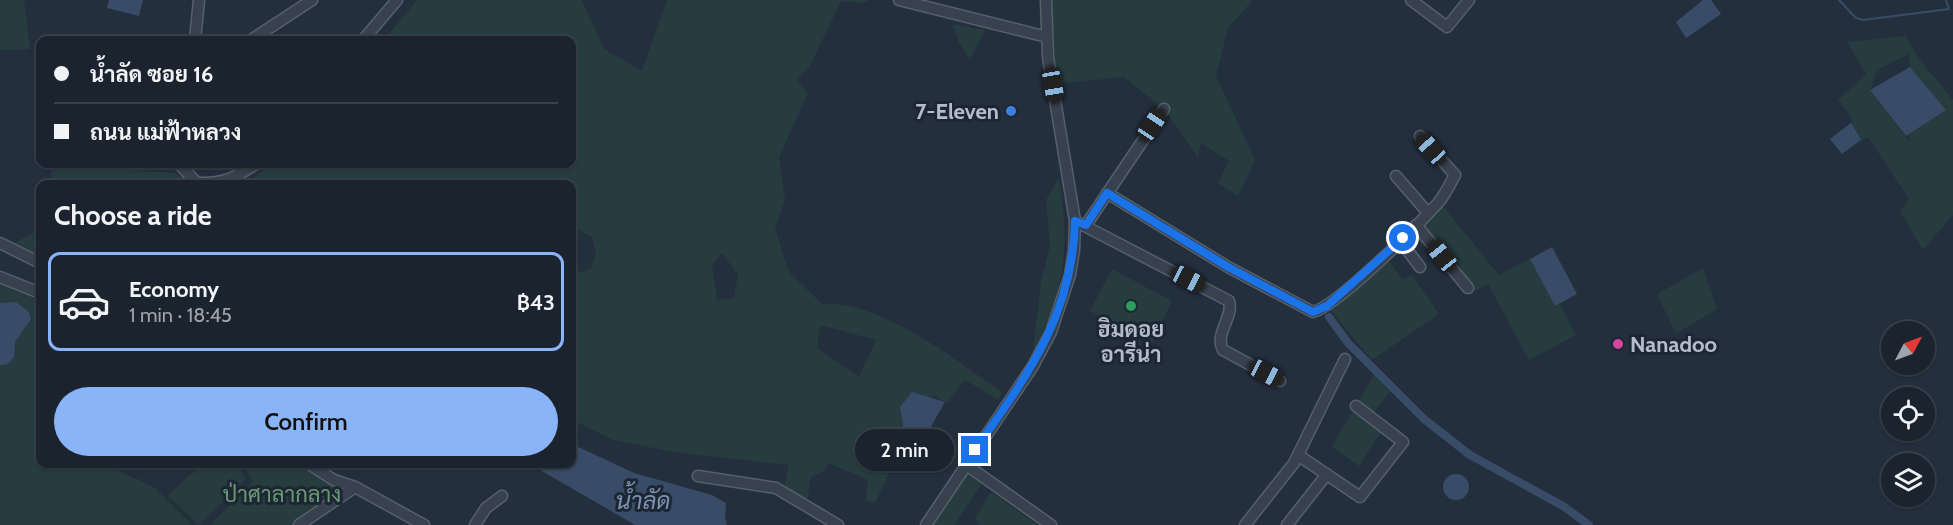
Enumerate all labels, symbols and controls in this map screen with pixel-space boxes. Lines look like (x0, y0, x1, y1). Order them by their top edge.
text: น้ำลัด ซอย 16 (90, 61, 213, 88)
car (1041, 66, 1065, 104)
place label: 7-Eleven (915, 98, 999, 125)
marker: 7-Eleven (1004, 104, 1018, 118)
car (1134, 105, 1170, 145)
text: ถนน แม่ฟ้าหลวง (90, 119, 241, 146)
car (1412, 130, 1450, 168)
text: Choose a ride (54, 199, 212, 232)
route start (1389, 224, 1416, 251)
car (1424, 236, 1460, 276)
car (1168, 263, 1208, 295)
icon: car (57, 275, 111, 329)
text: Economy (129, 276, 219, 303)
text: ฿43 (517, 289, 555, 316)
marker: ฮิมดอย อารีน่า (1124, 299, 1138, 313)
text: 1 min · 18:45 (129, 303, 232, 327)
place label: ฮิมดอย อารีน่า (1097, 316, 1164, 368)
north arrow (1881, 321, 1935, 375)
map controls (1881, 321, 1935, 507)
place label: Nanadoo (1630, 331, 1717, 358)
marker: Nanadoo (1611, 337, 1625, 351)
car (1246, 357, 1286, 389)
button: Confirm (54, 387, 558, 456)
button: locate (1881, 387, 1935, 441)
callout: 2 min (855, 429, 954, 471)
route end (961, 436, 988, 463)
text: 2 min (880, 438, 929, 462)
button: layers (1881, 453, 1935, 507)
park label: ป่าศาลากลาง (223, 481, 341, 508)
water label: น้ำลัด (615, 481, 671, 515)

